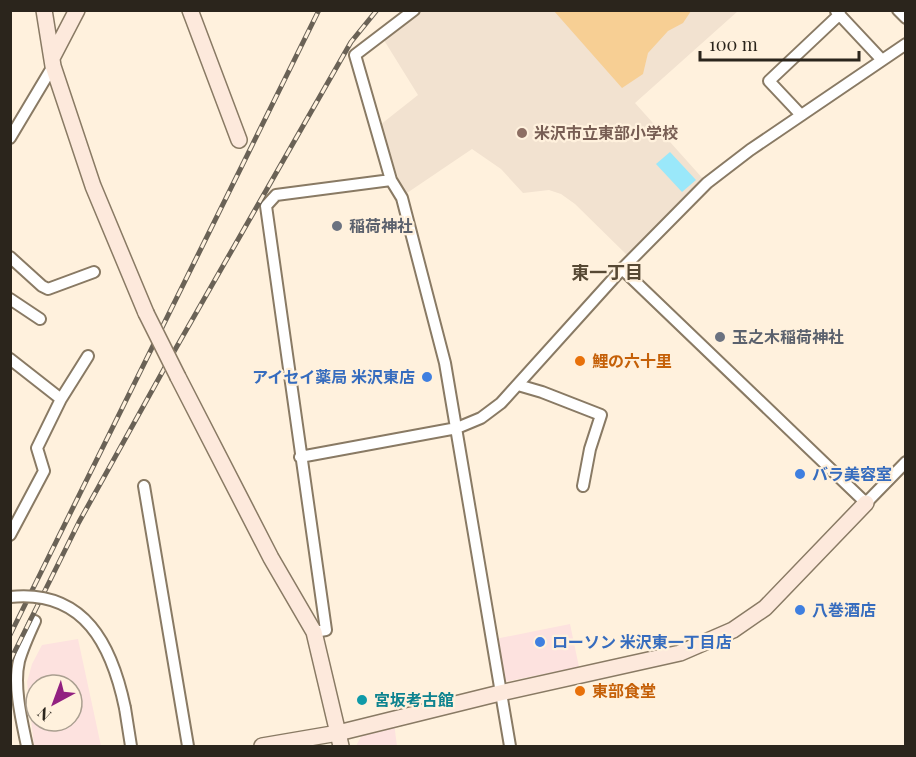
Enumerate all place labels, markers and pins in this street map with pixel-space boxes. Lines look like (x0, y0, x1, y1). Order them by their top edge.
place label: 米沢市立東部小学校 (534, 122, 678, 143)
marker: 米沢市立東部小学校 (515, 126, 529, 140)
place label: 稲荷神社 (349, 215, 413, 236)
marker: 稲荷神社 (330, 219, 344, 233)
place label: 玉之木稲荷神社 (732, 326, 844, 347)
marker: 玉之木稲荷神社 (713, 330, 727, 344)
place label: 鯉の六十里 (592, 350, 672, 371)
marker: 鯉の六十里 (573, 354, 587, 368)
place label: アイセイ薬局 米沢東店 (252, 366, 415, 387)
marker: アイセイ薬局 米沢東店 (420, 370, 434, 384)
place label: バラ美容室 (812, 463, 892, 484)
marker: バラ美容室 (793, 467, 807, 481)
place label: 八巻酒店 (812, 599, 876, 620)
marker: 八巻酒店 (793, 603, 807, 617)
place label: ローソン 米沢東一丁目店 (552, 631, 732, 652)
marker: ローソン 米沢東一丁目店 (533, 635, 547, 649)
place label: 東部食堂 (592, 680, 656, 701)
marker: 東部食堂 (573, 684, 587, 698)
place label: 宮坂考古館 (374, 689, 454, 710)
marker: 宮坂考古館 (355, 693, 369, 707)

